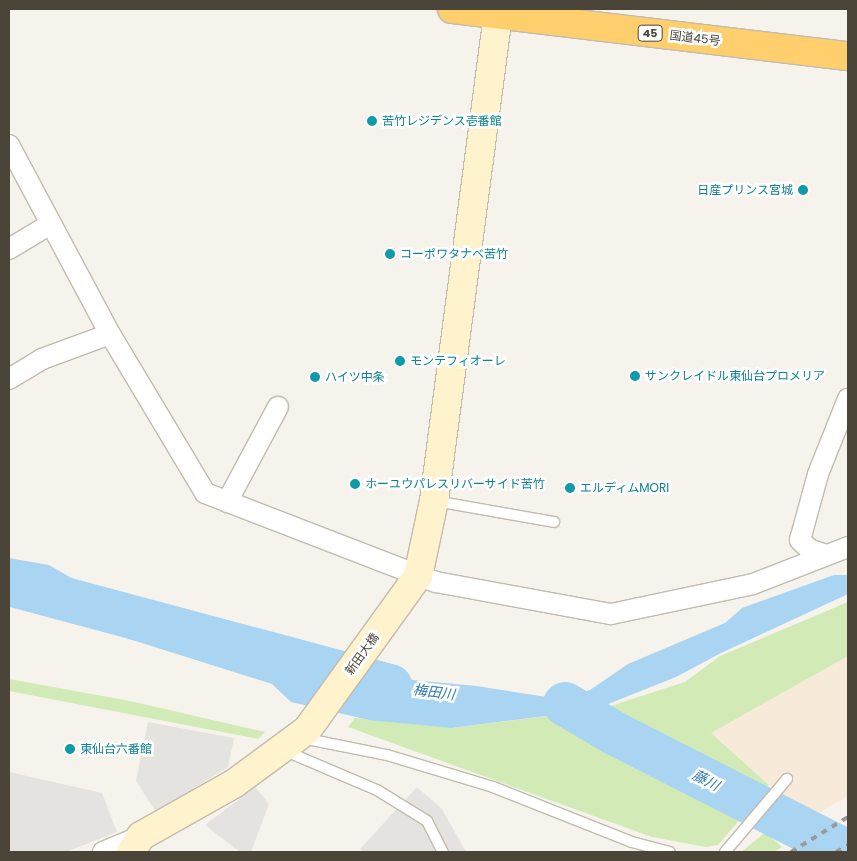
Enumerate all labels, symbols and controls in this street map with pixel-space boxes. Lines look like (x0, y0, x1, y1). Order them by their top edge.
road number: 45 (638, 24, 662, 42)
street label: 国道45号 (669, 28, 721, 48)
place label: 苦竹レジデンス壱番館 (382, 114, 502, 128)
marker: 苦竹レジデンス壱番館 (366, 115, 378, 127)
place label: 日産プリンス宮城 (697, 183, 793, 197)
marker: 日産プリンス宮城 (797, 184, 809, 196)
place label: コーポワタナベ苦竹 (400, 247, 508, 261)
marker: コーポワタナベ苦竹 (384, 248, 396, 260)
place label: モンテフィオーレ (410, 354, 506, 368)
marker: モンテフィオーレ (394, 355, 406, 367)
place label: サンクレイドル東仙台プロメリア (645, 369, 825, 383)
place label: ハイツ中条 (325, 370, 385, 384)
marker: サンクレイドル東仙台プロメリア (629, 370, 641, 382)
marker: ハイツ中条 (309, 371, 321, 383)
place label: ホーユウパレスリバーサイド苦竹 (365, 477, 545, 491)
marker: ホーユウパレスリバーサイド苦竹 (349, 478, 361, 490)
place label: エルディムMORI (580, 481, 670, 495)
marker: エルディムMORI (564, 482, 576, 494)
street label: 新田大橋 (342, 630, 382, 678)
water label: 梅田川 (412, 681, 456, 703)
place label: 東仙台六番館 (80, 742, 152, 756)
marker: 東仙台六番館 (64, 743, 76, 755)
water label: 藤川 (690, 766, 722, 794)

